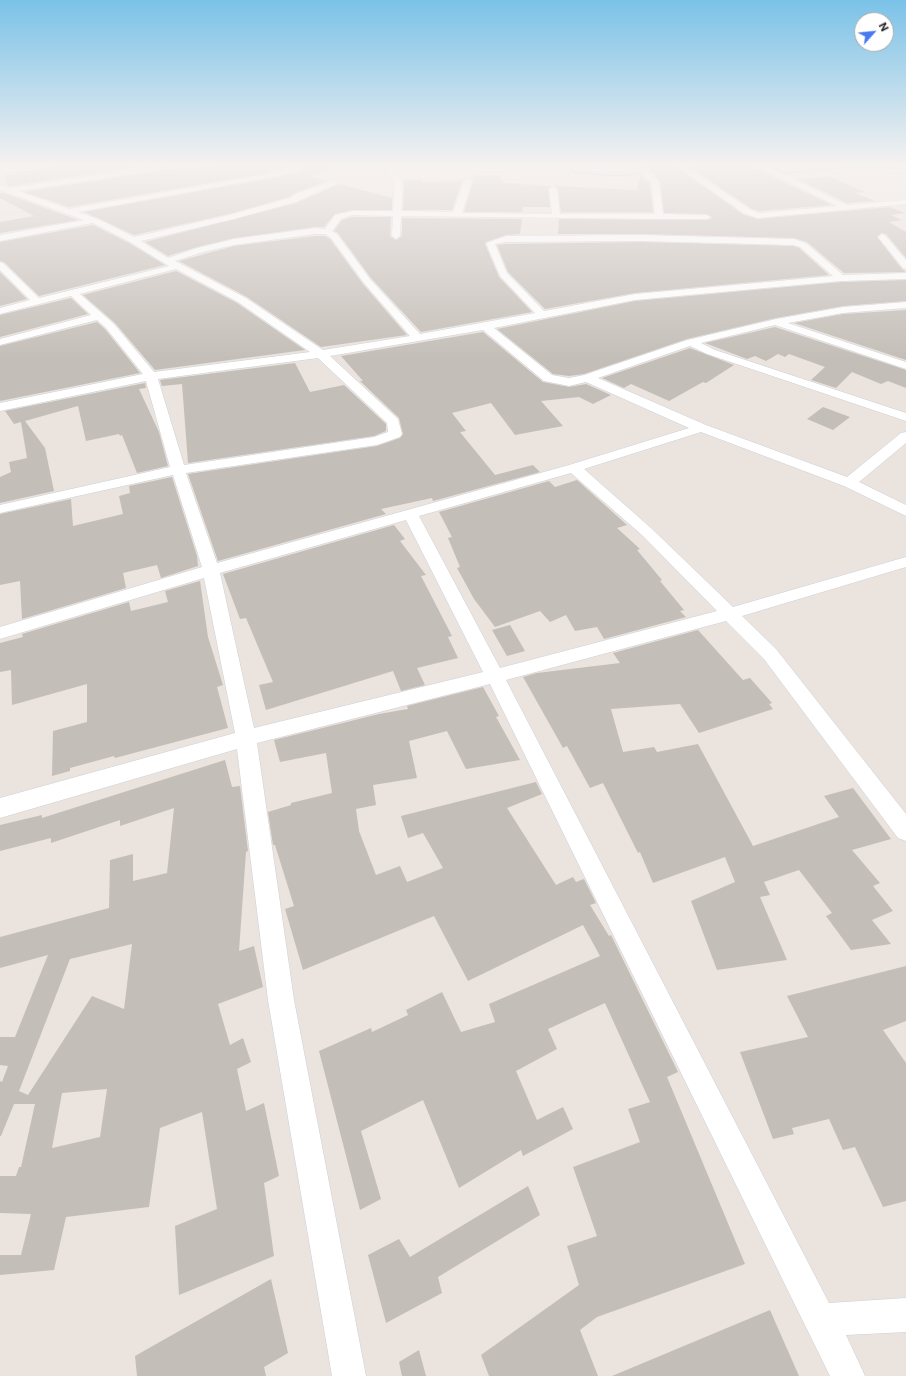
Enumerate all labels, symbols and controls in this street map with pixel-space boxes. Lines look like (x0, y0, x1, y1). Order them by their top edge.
north arrow (854, 12, 894, 52)
text: N (877, 20, 892, 33)

